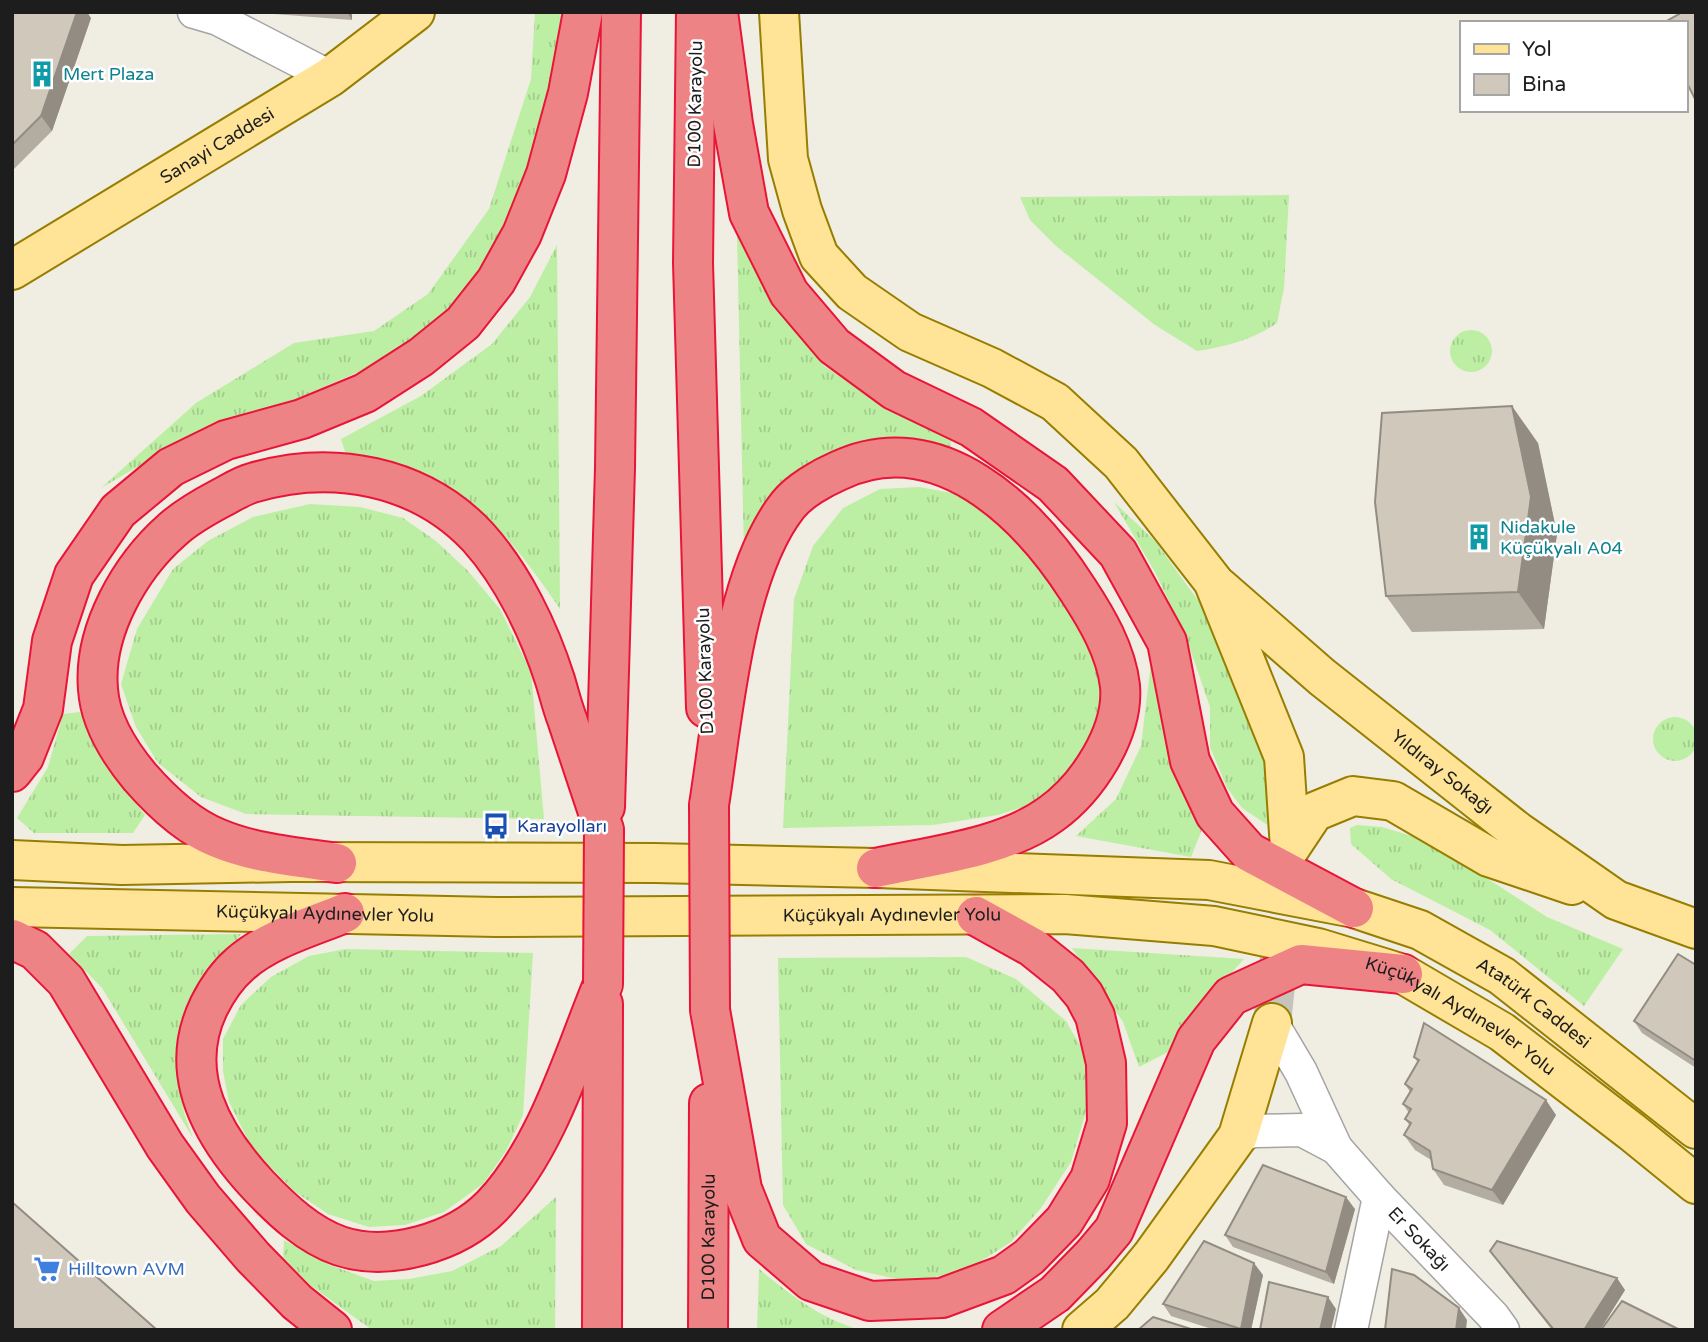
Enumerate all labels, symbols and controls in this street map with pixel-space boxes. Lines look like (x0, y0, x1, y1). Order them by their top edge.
legend (1460, 21, 1687, 112)
text: Yol (1522, 37, 1552, 62)
street label: D100 Karayolu (683, 40, 707, 168)
building icon: Mert Plaza (27, 59, 57, 89)
place label: Mert Plaza (63, 63, 154, 85)
text: Bina (1522, 72, 1566, 97)
street label: Sanayi Caddesi (156, 102, 278, 189)
place label: Nidakule Küçükyalı A04 (1500, 516, 1623, 559)
building icon: Nidakule Küçükyalı A04 (1464, 522, 1494, 552)
street label: D100 Karayolu (692, 607, 718, 735)
street label: Yıldıray Sokağı (1387, 725, 1498, 819)
bus stop icon: Karayolları (481, 811, 511, 841)
place label: Karayolları (517, 815, 607, 837)
street label: Küçükyalı Aydınevler Yolu (216, 900, 434, 927)
street label: Küçükyalı Aydınevler Yolu (783, 903, 1001, 926)
street label: Küçükyalı Aydınevler Yolu (1363, 952, 1560, 1080)
street label: Atatürk Caddesi (1473, 953, 1595, 1053)
street label: D100 Karayolu (697, 1173, 720, 1301)
street label: Er Sokağı (1383, 1202, 1455, 1276)
supermarket icon: Hilltown AVM (32, 1254, 62, 1284)
place label: Hilltown AVM (68, 1258, 185, 1280)

